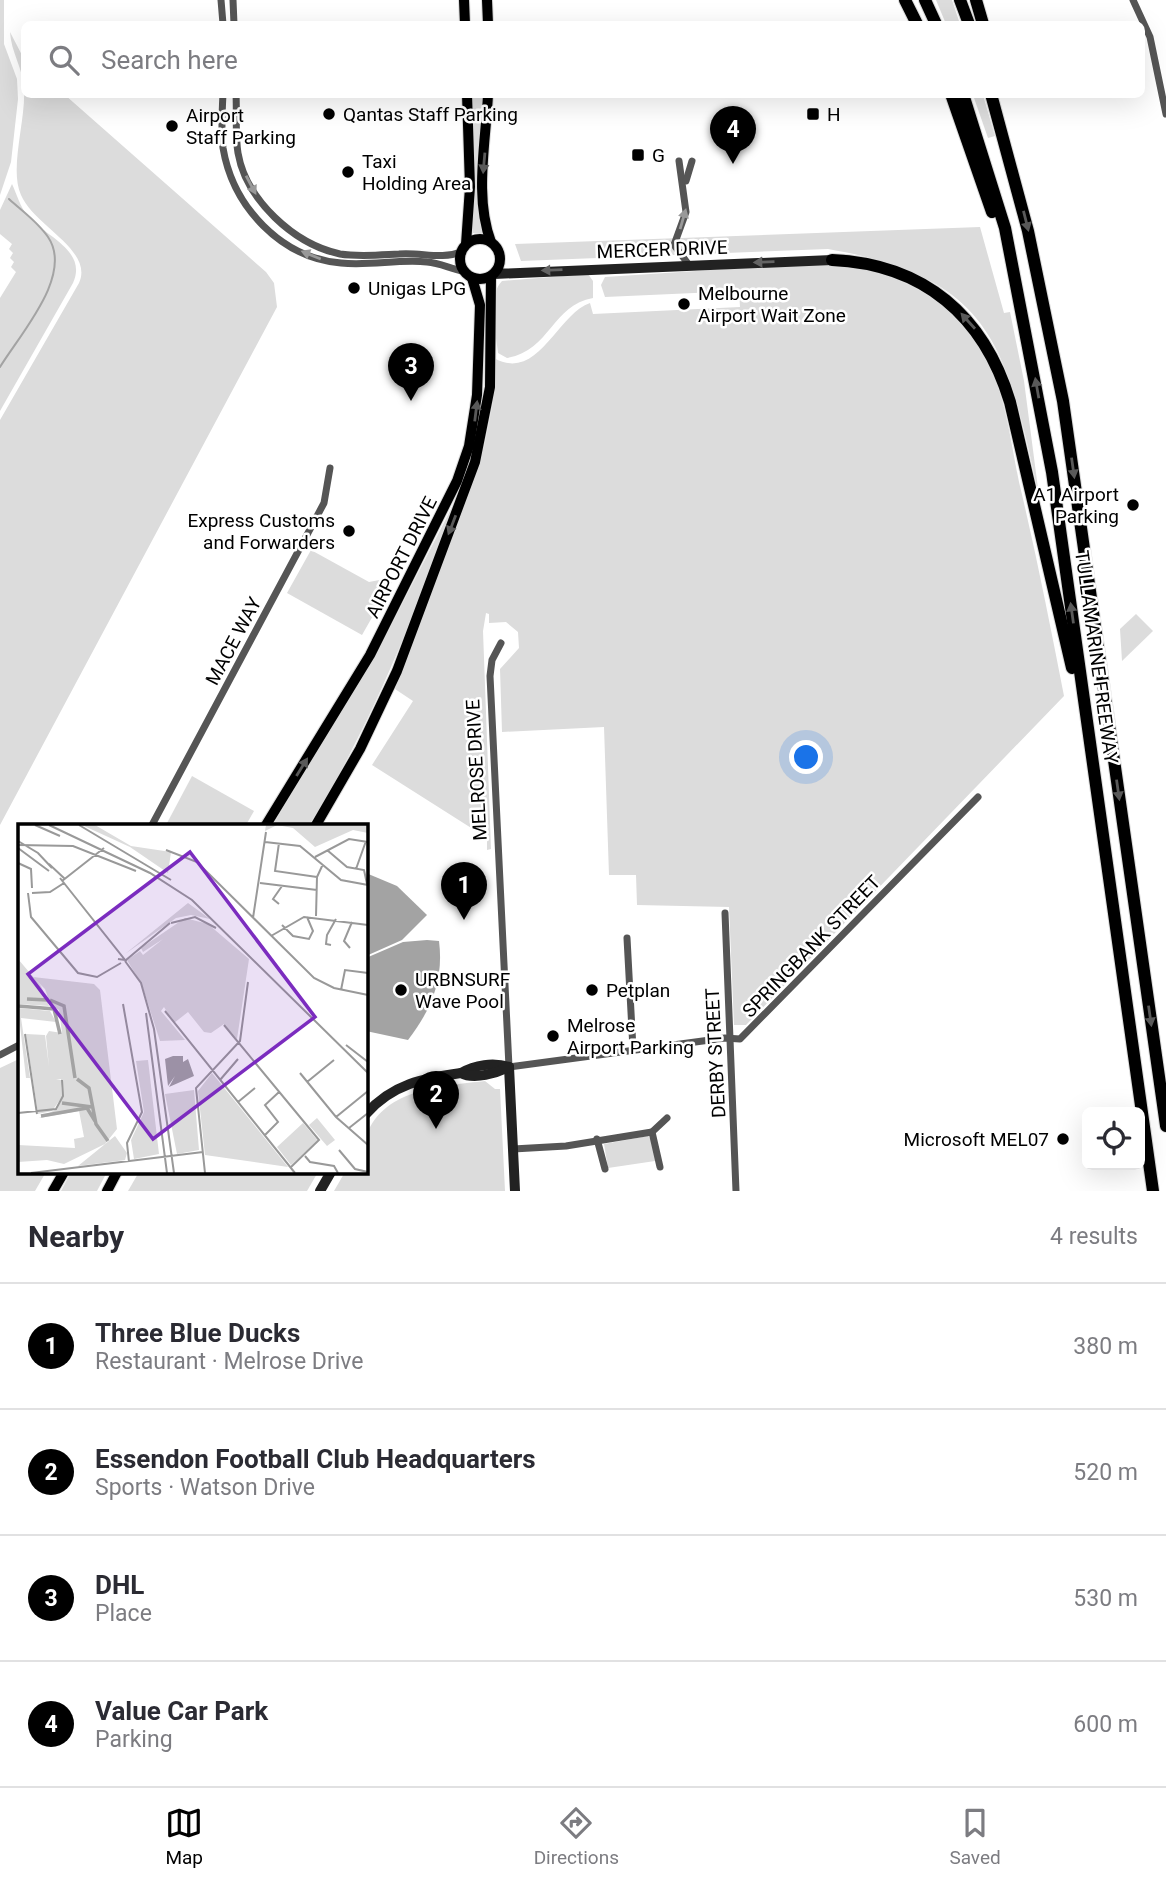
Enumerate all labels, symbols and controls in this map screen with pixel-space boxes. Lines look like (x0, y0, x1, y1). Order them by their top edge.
search box (21, 21, 1145, 98)
icon: search (45, 41, 83, 79)
text: Search here (101, 45, 238, 75)
place label: Qantas Staff Parking (343, 103, 518, 126)
place label: H (827, 103, 841, 126)
place label: Airport Staff Parking (186, 104, 296, 149)
marker: Qantas Staff Parking (321, 106, 337, 122)
pin: 4 (710, 106, 756, 164)
marker: H (805, 106, 821, 122)
marker: Airport Staff Parking (164, 118, 180, 134)
place label: G (652, 144, 665, 167)
marker: G (630, 147, 646, 163)
place label: Taxi Holding Area (362, 150, 471, 195)
one-way arrow (478, 152, 489, 174)
marker: Taxi Holding Area (340, 164, 356, 180)
one-way arrow (244, 175, 256, 195)
one-way arrow (678, 207, 689, 229)
one-way arrow (1021, 210, 1032, 232)
street label: MERCER DRIVE (596, 236, 728, 263)
one-way arrow (300, 249, 321, 260)
one-way arrow (753, 257, 775, 268)
one-way arrow (541, 265, 563, 276)
place label: Unigas LPG (368, 277, 466, 300)
marker: Unigas LPG (346, 280, 362, 296)
place label: Melbourne Airport Wait Zone (698, 282, 846, 327)
marker: Melbourne Airport Wait Zone (676, 296, 692, 312)
one-way arrow (960, 312, 976, 330)
pin: 3 (388, 343, 434, 401)
one-way arrow (1032, 377, 1043, 399)
one-way arrow (470, 400, 481, 422)
one-way arrow (1067, 457, 1078, 479)
place label: A1 Airport Parking (1033, 483, 1119, 528)
street label: AIRPORT DRIVE (361, 492, 442, 622)
marker: A1 Airport Parking (1125, 497, 1141, 513)
place label: Express Customs and Forwarders (187, 509, 335, 554)
one-way arrow (446, 514, 457, 535)
marker: Express Customs and Forwarders (341, 523, 357, 539)
street label: TULLAMARINE FREEWAY (1070, 549, 1123, 766)
street label: MACE WAY (201, 593, 266, 689)
one-way arrow (1066, 602, 1077, 624)
street label: MELROSE DRIVE (461, 699, 492, 841)
your location (789, 740, 823, 774)
one-way arrow (296, 758, 309, 777)
one-way arrow (1113, 779, 1124, 801)
inset map (18, 824, 368, 1174)
pin: 1 (441, 862, 487, 920)
street label: SPRINGBANK STREET (738, 871, 885, 1022)
place label: URBNSURF Wave Pool (415, 968, 510, 1013)
place label: Petplan (606, 979, 670, 1002)
marker: URBNSURF Wave Pool (393, 982, 409, 998)
marker: Petplan (584, 982, 600, 998)
street label: DERBY STREET (701, 988, 730, 1118)
one-way arrow (1145, 1005, 1156, 1027)
place label: Melrose Airport Parking (567, 1014, 694, 1059)
marker: Melrose Airport Parking (545, 1028, 561, 1044)
pin: 2 (413, 1071, 459, 1129)
map controls (1082, 1107, 1145, 1170)
button: locate (1082, 1107, 1145, 1170)
place label: Microsoft MEL07 (904, 1128, 1049, 1151)
marker: Microsoft MEL07 (1055, 1131, 1071, 1147)
text: Nearby (28, 1219, 124, 1254)
text: 4 results (1050, 1223, 1138, 1250)
text: Three Blue Ducks (95, 1318, 300, 1348)
text: 1 (44, 1333, 58, 1360)
text: 380 m (1073, 1333, 1138, 1360)
text: Restaurant · Melrose Drive (95, 1348, 363, 1375)
text: Essendon Football Club Headquarters (95, 1444, 536, 1474)
text: 2 (44, 1459, 58, 1486)
text: 520 m (1073, 1459, 1138, 1486)
text: Sports · Watson Drive (95, 1474, 315, 1501)
text: DHL (95, 1570, 144, 1600)
text: 3 (44, 1585, 58, 1612)
text: 530 m (1073, 1585, 1138, 1612)
text: Place (95, 1600, 152, 1627)
text: Value Car Park (95, 1696, 268, 1726)
text: 4 (44, 1711, 58, 1738)
text: 600 m (1073, 1711, 1138, 1738)
text: Parking (95, 1726, 173, 1753)
tab: Map (165, 1804, 203, 1869)
tab: Directions (534, 1804, 619, 1869)
tab: Saved (949, 1804, 1001, 1869)

